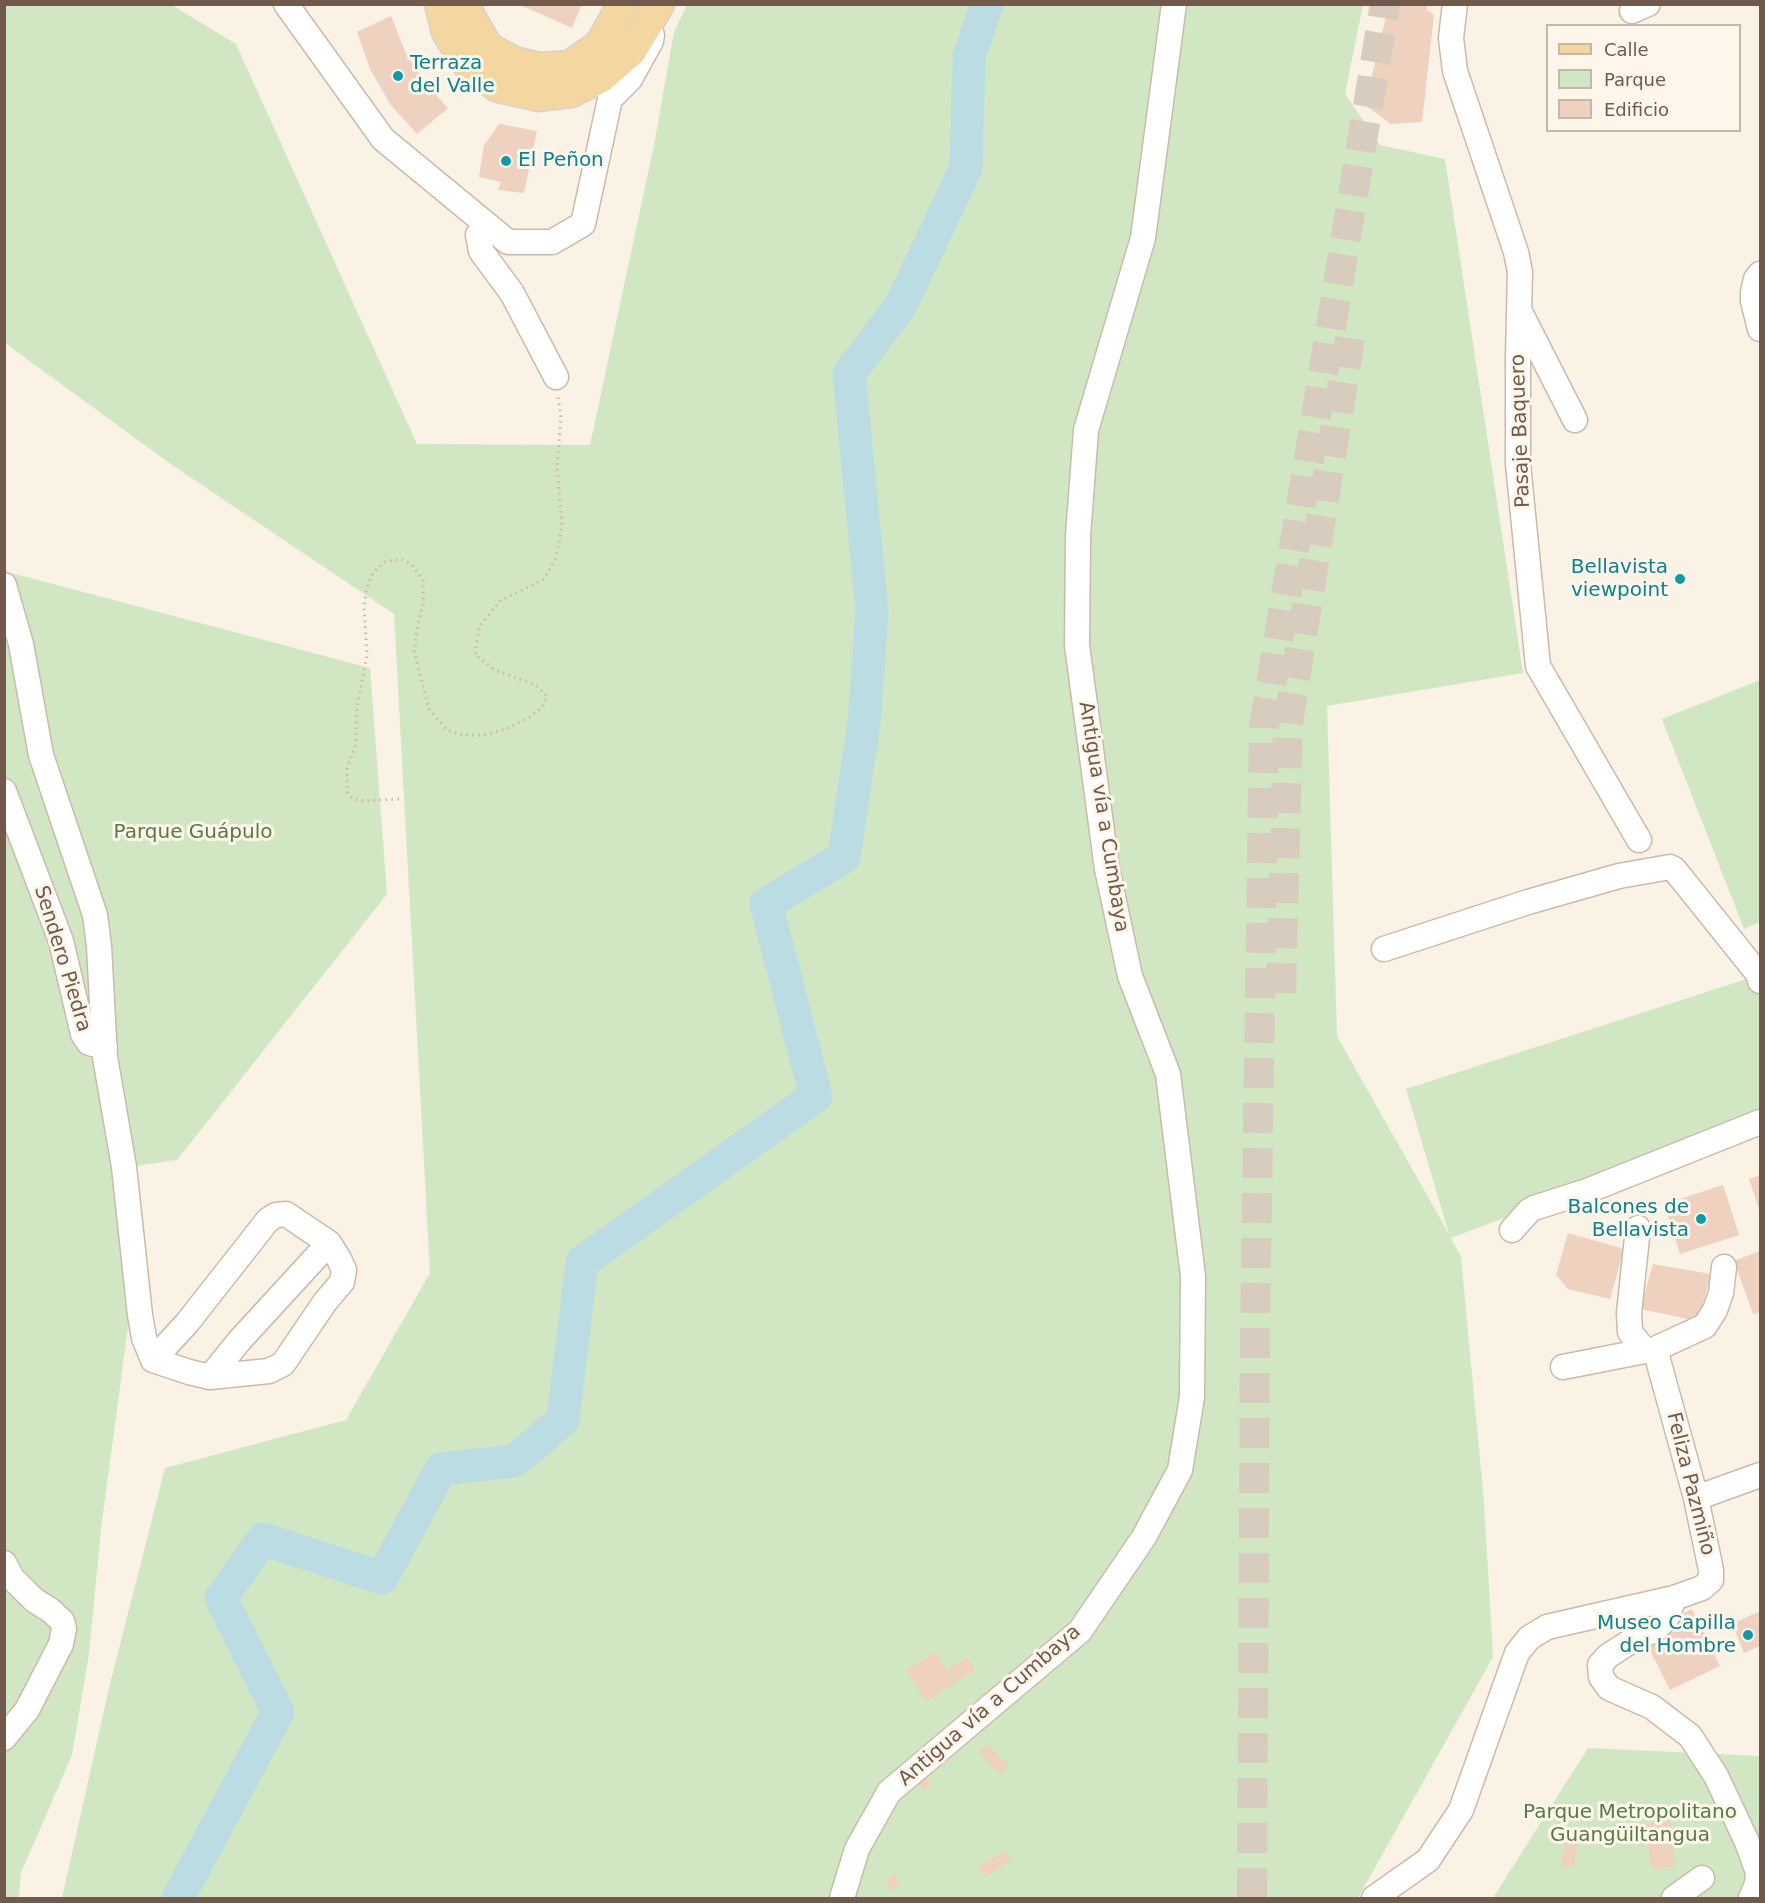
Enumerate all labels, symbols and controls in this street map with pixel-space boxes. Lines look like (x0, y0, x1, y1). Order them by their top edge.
legend (1546, 24, 1741, 132)
text: Calle (1604, 39, 1649, 60)
place label: Terraza del Valle (410, 52, 495, 99)
marker: Terraza del Valle (391, 69, 405, 83)
text: Parque (1604, 69, 1666, 90)
text: Edificio (1604, 99, 1669, 120)
place label: El Peñon (518, 149, 604, 173)
marker: El Peñon (499, 154, 513, 168)
street label: Pasaje Baquero (1506, 354, 1536, 508)
place label: Bellavista viewpoint (1571, 556, 1668, 603)
marker: Bellavista viewpoint (1673, 572, 1687, 586)
street label: Antigua vía a Cumbaya (1073, 700, 1133, 934)
park label: Parque Guápulo (114, 821, 272, 845)
street label: Sendero Piedra (28, 883, 96, 1035)
place label: Balcones de Bellavista (1567, 1196, 1689, 1243)
marker: Balcones de Bellavista (1694, 1212, 1708, 1226)
street label: Feliza Pazmiño (1661, 1410, 1719, 1558)
place label: Museo Capilla del Hombre (1597, 1612, 1736, 1659)
street label: Antigua vía a Cumbaya (894, 1620, 1086, 1792)
marker: Museo Capilla del Hombre (1741, 1628, 1755, 1642)
park label: Parque Metropolitano Guangüiltangua (1523, 1801, 1737, 1848)

